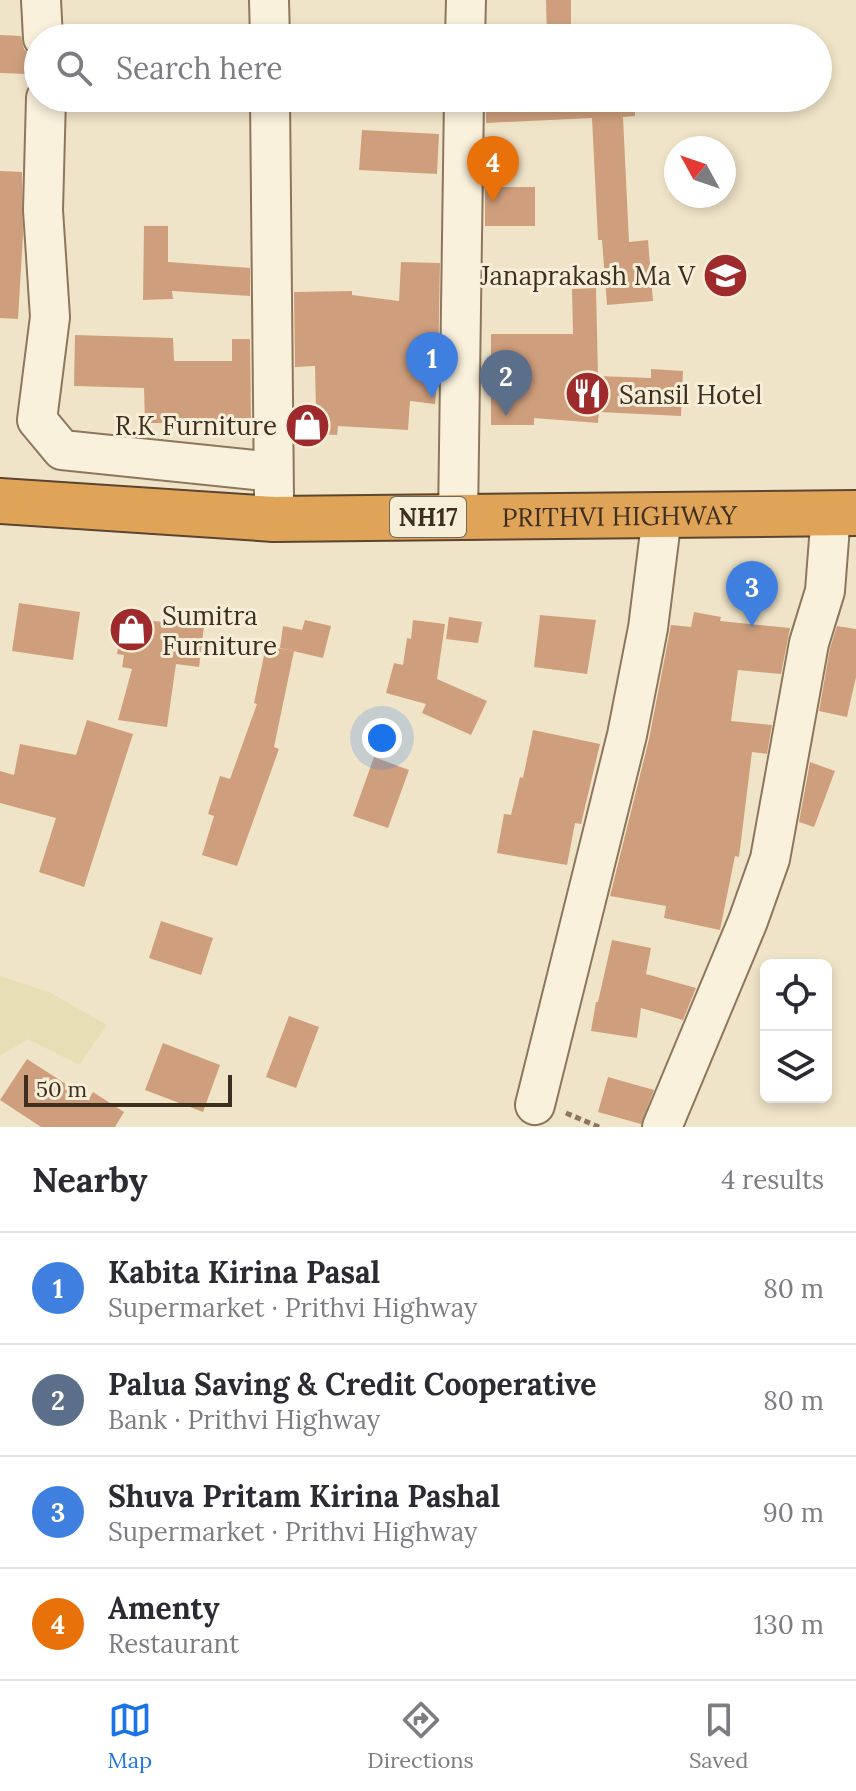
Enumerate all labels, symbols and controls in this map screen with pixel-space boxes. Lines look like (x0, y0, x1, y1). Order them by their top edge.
search box (24, 24, 832, 112)
icon: search (52, 46, 96, 90)
text: Search here (116, 49, 283, 87)
pin: 4 (467, 136, 519, 202)
north arrow (664, 136, 736, 208)
school or university icon: Janaprakash Ma V (702, 251, 750, 299)
place label: Janaprakash Ma V (479, 259, 696, 292)
pin: 1 (406, 332, 458, 398)
pin: 2 (480, 350, 532, 416)
restaurant icon: Sansil Hotel (564, 370, 612, 418)
place label: Sansil Hotel (619, 378, 762, 411)
shop icon: R.K Furniture (284, 401, 332, 449)
place label: R.K Furniture (115, 409, 277, 442)
road number: NH17 (390, 497, 466, 537)
street label: PRITHVI HIGHWAY (501, 498, 738, 533)
pin: 3 (726, 561, 778, 627)
place label: Sumitra Furniture (162, 599, 277, 662)
shop icon: Sumitra Furniture (107, 606, 155, 654)
your location (362, 718, 402, 758)
map controls (760, 959, 832, 1103)
button: locate (760, 959, 832, 1031)
button: layers (760, 1031, 832, 1103)
scale bar (24, 1071, 232, 1107)
text: 50 m (36, 1075, 87, 1103)
text: Nearby (32, 1158, 148, 1201)
text: 4 results (721, 1163, 824, 1196)
text: Kabita Kirina Pasal (108, 1253, 380, 1291)
text: 1 (53, 1272, 63, 1305)
text: 80 m (763, 1272, 824, 1305)
text: Supermarket · Prithvi Highway (108, 1291, 478, 1324)
text: Palua Saving & Credit Cooperative (108, 1365, 596, 1403)
text: 2 (51, 1384, 65, 1417)
text: 80 m (763, 1384, 824, 1417)
text: Bank · Prithvi Highway (108, 1403, 380, 1436)
text: Shuva Pritam Kirina Pashal (108, 1477, 500, 1515)
text: 3 (51, 1496, 65, 1529)
text: 90 m (763, 1496, 824, 1529)
text: Supermarket · Prithvi Highway (108, 1515, 478, 1548)
text: Amenty (108, 1589, 220, 1627)
text: 4 (51, 1608, 65, 1641)
text: 130 m (754, 1608, 824, 1641)
text: Restaurant (108, 1627, 239, 1660)
tab: Map (108, 1698, 152, 1774)
tab: Directions (367, 1698, 474, 1774)
tab: Saved (689, 1698, 748, 1774)

